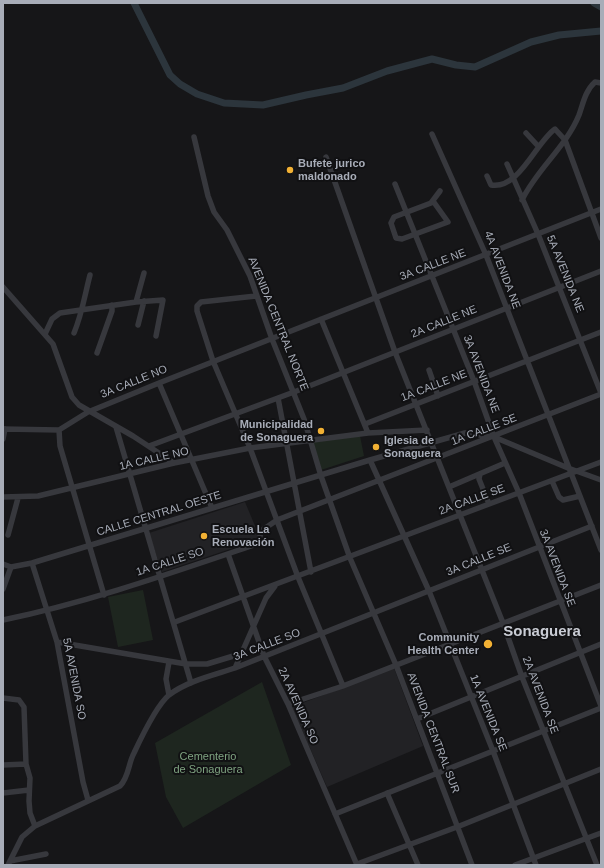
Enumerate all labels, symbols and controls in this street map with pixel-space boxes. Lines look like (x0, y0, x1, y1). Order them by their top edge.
place label: Bufete jurico maldonado (298, 157, 365, 183)
marker: Bufete jurico maldonado (285, 165, 295, 175)
street label: 4A AVENIDA NE (481, 229, 523, 311)
street label: 5A AVENIDA NE (543, 233, 587, 315)
street label: 3A CALLE NE (398, 246, 468, 284)
street label: AVENIDA CENTRAL NORTE (245, 255, 311, 393)
street label: 2A CALLE NE (409, 303, 479, 341)
street label: 3A AVENIDA NE (460, 333, 502, 415)
street label: 3A CALLE NO (99, 363, 169, 401)
street label: 1A CALLE NE (399, 367, 469, 405)
street label: 1A CALLE SE (449, 411, 519, 449)
place label: Municipalidad de Sonaguera (240, 418, 313, 444)
marker: Municipalidad de Sonaguera (316, 426, 326, 436)
place label: Iglesia de Sonaguera (384, 434, 441, 460)
marker: Iglesia de Sonaguera (371, 442, 381, 452)
street label: 1A CALLE NO (118, 445, 190, 473)
street label: 2A CALLE SE (437, 482, 507, 518)
street label: CALLE CENTRAL OESTE (95, 489, 223, 539)
place label: Escuela La Renovación (212, 523, 274, 549)
street label: 3A AVENIDA SE (536, 527, 578, 609)
marker: Escuela La Renovación (199, 531, 209, 541)
street label: 3A CALLE SE (444, 541, 514, 579)
street label: 1A CALLE SO (135, 545, 205, 579)
district label: Sonaguera (503, 623, 581, 641)
street label: 3A CALLE SO (232, 626, 302, 664)
place label: Community Health Center (407, 631, 479, 657)
street label: 5A AVENIDA SO (60, 637, 88, 721)
marker: Community Health Center (482, 638, 494, 650)
street label: 2A AVENIDA SE (519, 654, 561, 736)
street label: 2A AVENIDA SO (275, 665, 321, 747)
street label: AVENIDA CENTRAL SUR (404, 671, 462, 795)
street label: 1A AVENIDA SE (467, 673, 509, 753)
park label: Cementerio de Sonaguera (173, 750, 243, 776)

